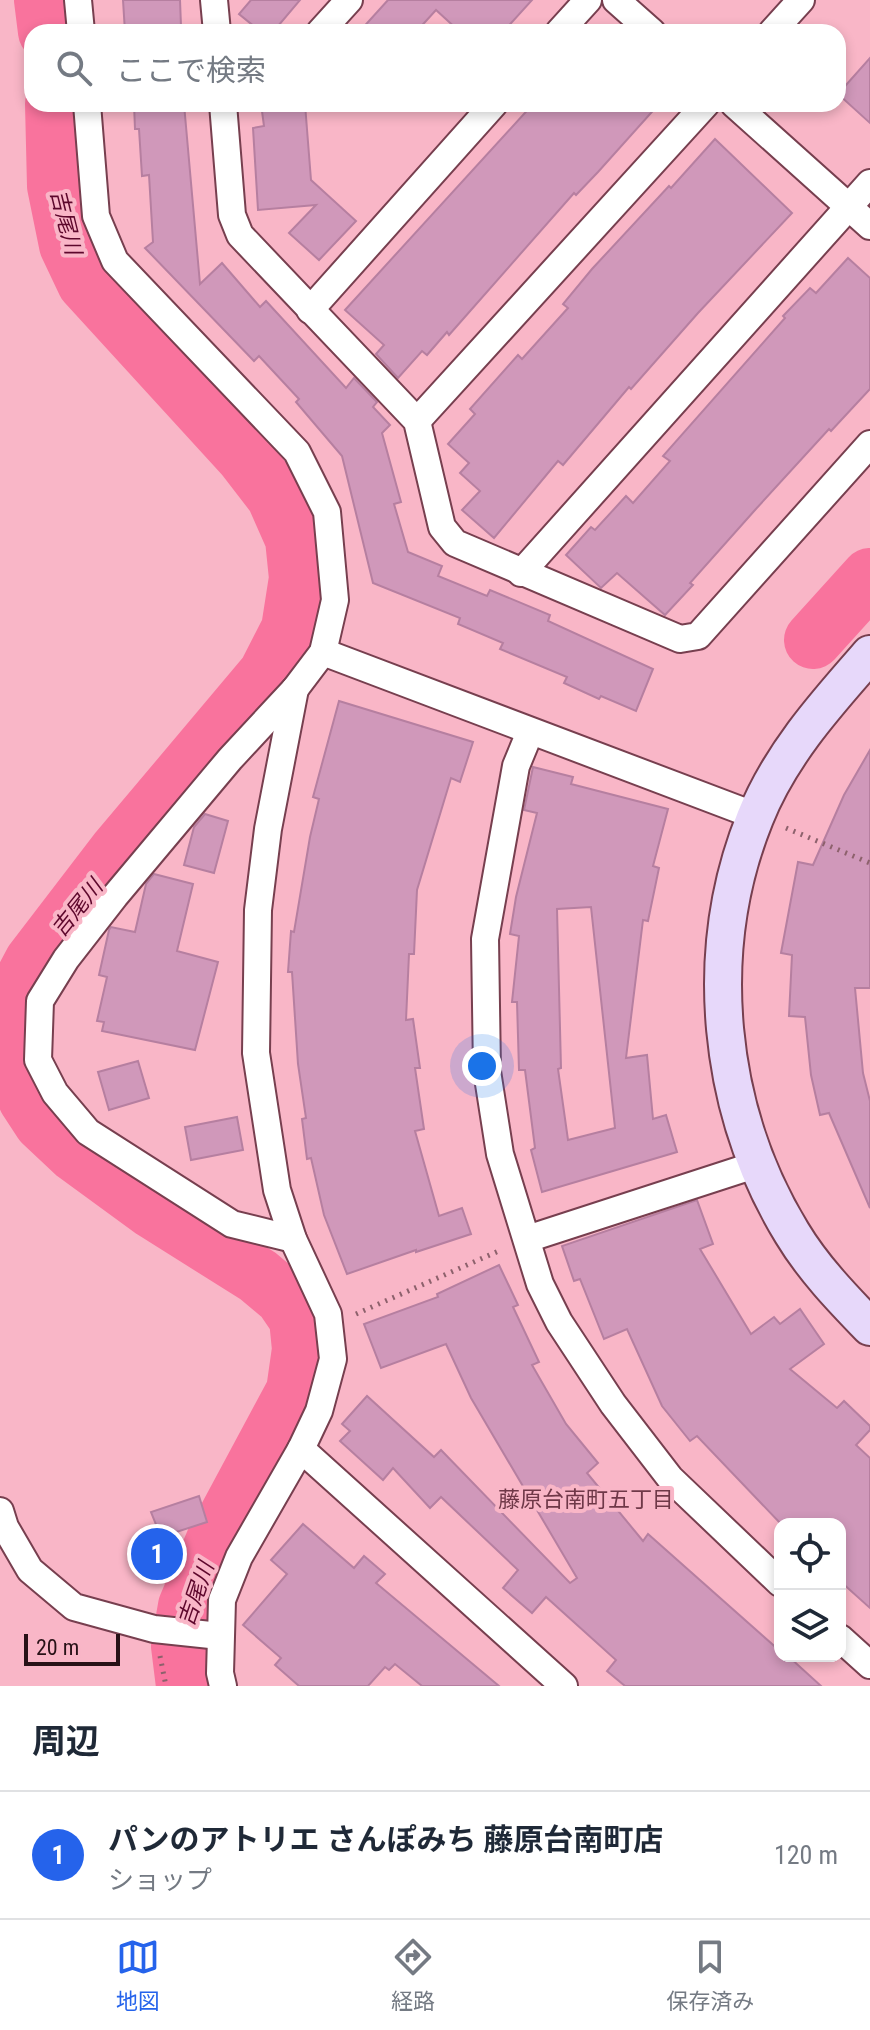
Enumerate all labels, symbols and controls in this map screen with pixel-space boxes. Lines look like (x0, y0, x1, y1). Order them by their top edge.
search box (24, 24, 846, 112)
icon: search (52, 46, 96, 90)
text: ここで検索 (116, 53, 266, 88)
water label: 吉尾川 (46, 187, 87, 259)
water label: 吉尾川 (47, 873, 109, 942)
your location (462, 1046, 502, 1086)
district label: 藤原台南町五丁目 (498, 1487, 674, 1512)
map controls (774, 1518, 846, 1662)
button: locate (774, 1518, 846, 1590)
pin: 1 (131, 1524, 183, 1584)
water label: 吉尾川 (173, 1557, 219, 1629)
button: layers (774, 1590, 846, 1662)
scale bar (24, 1630, 120, 1666)
text: 20 m (36, 1635, 79, 1660)
text: 周辺 (32, 1721, 100, 1761)
text: パンのアトリエ さんぽみち 藤原台南町店 (108, 1822, 663, 1857)
text: 1 (51, 1840, 65, 1870)
text: 120 m (774, 1840, 838, 1870)
text: ショップ (108, 1865, 212, 1895)
tab: 地図 (116, 1935, 160, 2015)
tab: 経路 (391, 1935, 435, 2015)
tab: 保存済み (666, 1935, 754, 2015)

